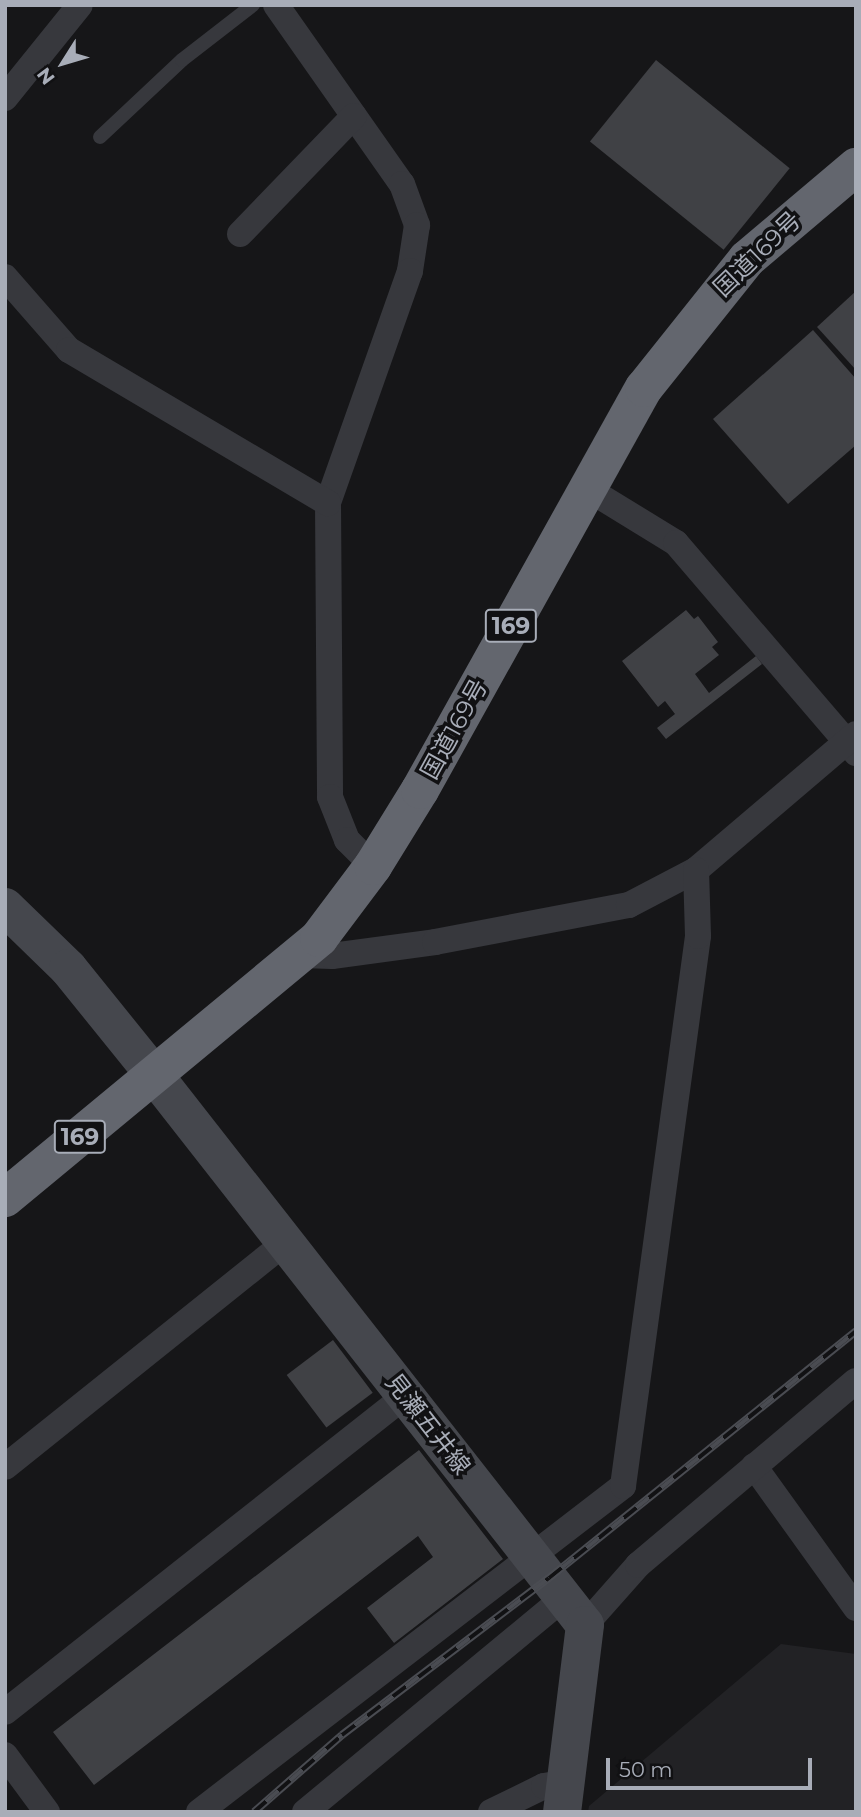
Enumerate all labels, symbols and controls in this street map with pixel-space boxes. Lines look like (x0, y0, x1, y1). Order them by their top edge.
north arrow (28, 28, 98, 98)
text: N (32, 63, 60, 89)
street label: 国道169号 (707, 205, 807, 303)
road number: 169 (485, 606, 537, 646)
street label: 国道169号 (415, 674, 493, 784)
road number: 169 (54, 1118, 106, 1156)
street label: 見瀬五井線 (380, 1368, 476, 1480)
scale bar (609, 1744, 816, 1788)
text: 50 m (619, 1757, 673, 1782)

